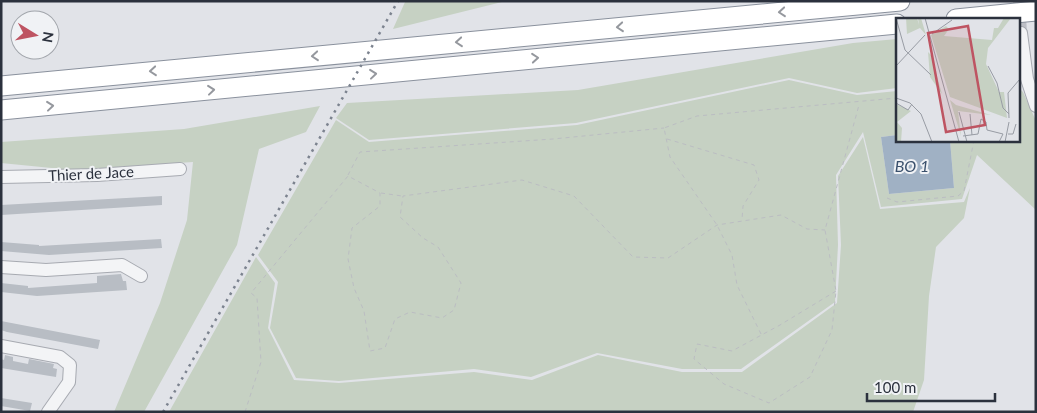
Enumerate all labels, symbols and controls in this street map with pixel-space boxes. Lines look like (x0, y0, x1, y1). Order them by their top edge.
one-way arrow (778, 6, 786, 17)
north arrow (10, 10, 60, 60)
inset map (896, 18, 1020, 141)
one-way arrow (616, 22, 624, 33)
text: N (39, 31, 58, 44)
one-way arrow (454, 37, 462, 48)
one-way arrow (311, 50, 319, 61)
one-way arrow (531, 53, 539, 64)
one-way arrow (149, 65, 157, 76)
one-way arrow (369, 68, 377, 79)
one-way arrow (208, 84, 216, 95)
one-way arrow (46, 101, 54, 112)
water label: BO 1 (895, 156, 929, 175)
street label: Thier de Jace (48, 162, 134, 184)
scale bar (867, 370, 994, 402)
text: 100 m (874, 378, 916, 396)

